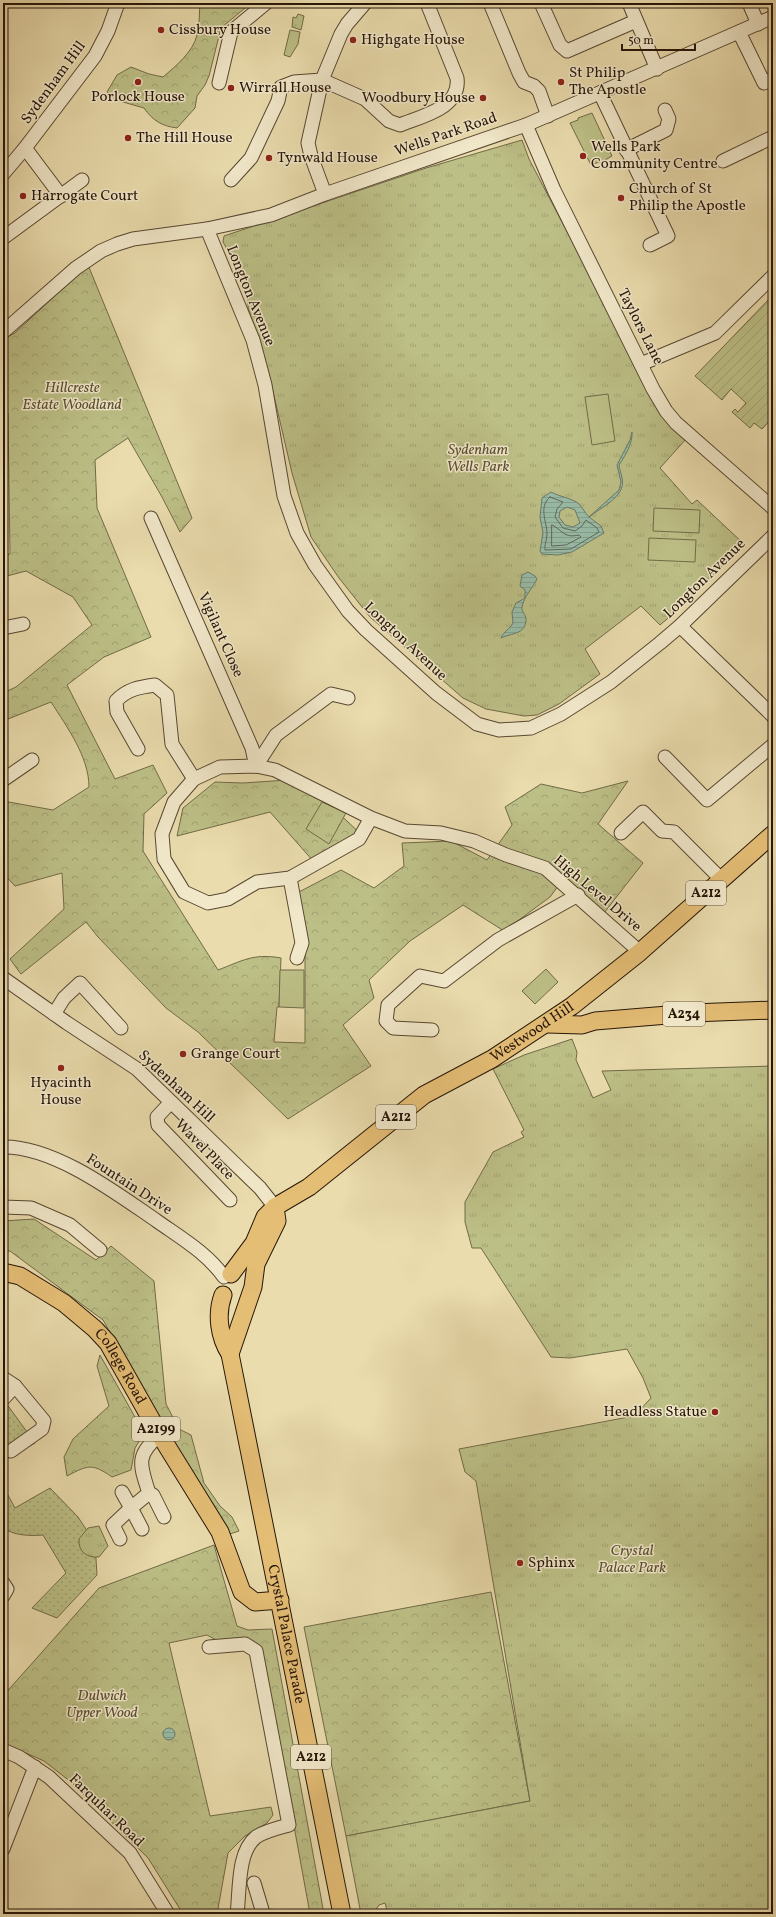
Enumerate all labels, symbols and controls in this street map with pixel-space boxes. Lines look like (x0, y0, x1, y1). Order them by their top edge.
place label: Cissbury House (169, 20, 271, 41)
marker: Cissbury House (156, 25, 166, 35)
scale bar (622, 26, 695, 52)
place label: Highgate House (361, 30, 465, 51)
text: 50 m (628, 33, 654, 49)
marker: Highgate House (348, 35, 358, 45)
street label: Sydenham Hill (17, 37, 91, 129)
place label: St Philip The Apostle (569, 63, 646, 101)
marker: Porlock House (133, 77, 143, 87)
marker: St Philip The Apostle (556, 77, 566, 87)
place label: Wirrall House (239, 78, 331, 99)
marker: Wirrall House (226, 83, 236, 93)
place label: Porlock House (91, 87, 185, 108)
place label: Woodbury House (362, 88, 475, 109)
marker: Woodbury House (478, 93, 488, 103)
street label: Wells Park Road (392, 108, 500, 162)
place label: The Hill House (136, 128, 233, 149)
marker: The Hill House (123, 133, 133, 143)
place label: Wells Park Community Centre (591, 137, 718, 175)
place label: Tynwald House (277, 148, 378, 169)
marker: Wells Park Community Centre (578, 151, 588, 161)
marker: Tynwald House (264, 153, 274, 163)
place label: Church of St Philip the Apostle (629, 179, 746, 217)
place label: Harrogate Court (31, 186, 138, 207)
marker: Harrogate Court (18, 191, 28, 201)
marker: Church of St Philip the Apostle (616, 193, 626, 203)
street label: Longton Avenue (220, 242, 280, 350)
street label: Taylors Lane (612, 285, 668, 369)
park label: Hillcreste Estate Woodland (22, 378, 122, 416)
park label: Sydenham Wells Park (447, 440, 509, 478)
street label: Longton Avenue (659, 534, 751, 624)
street label: Vigilant Close (192, 589, 248, 681)
street label: Longton Avenue (359, 598, 451, 686)
street label: High Level Drive (548, 851, 646, 937)
road number: A212 (686, 881, 726, 905)
street label: Westwood Hill (486, 997, 578, 1068)
road number: A234 (663, 1002, 705, 1026)
place label: Grange Court (191, 1044, 280, 1065)
street label: Sydenham Hill (133, 1046, 219, 1128)
marker: Grange Court (178, 1049, 188, 1059)
marker: Hyacinth House (56, 1063, 66, 1073)
place label: Hyacinth House (30, 1073, 92, 1111)
road number: A212 (376, 1105, 416, 1129)
street label: Wavel Place (169, 1115, 239, 1185)
street label: Fountain Drive (82, 1149, 176, 1221)
street label: College Road (89, 1324, 151, 1408)
place label: Headless Statue (604, 1402, 707, 1423)
marker: Headless Statue (710, 1407, 720, 1417)
road number: A2199 (132, 1417, 180, 1441)
park label: Crystal Palace Park (598, 1541, 666, 1579)
place label: Sphinx (528, 1553, 575, 1574)
marker: Sphinx (515, 1558, 525, 1568)
street label: Crystal Palace Parade (262, 1563, 310, 1705)
park label: Dulwich Upper Wood (66, 1686, 138, 1724)
road number: A212 (291, 1745, 331, 1769)
street label: Farquhar Road (64, 1770, 148, 1852)

